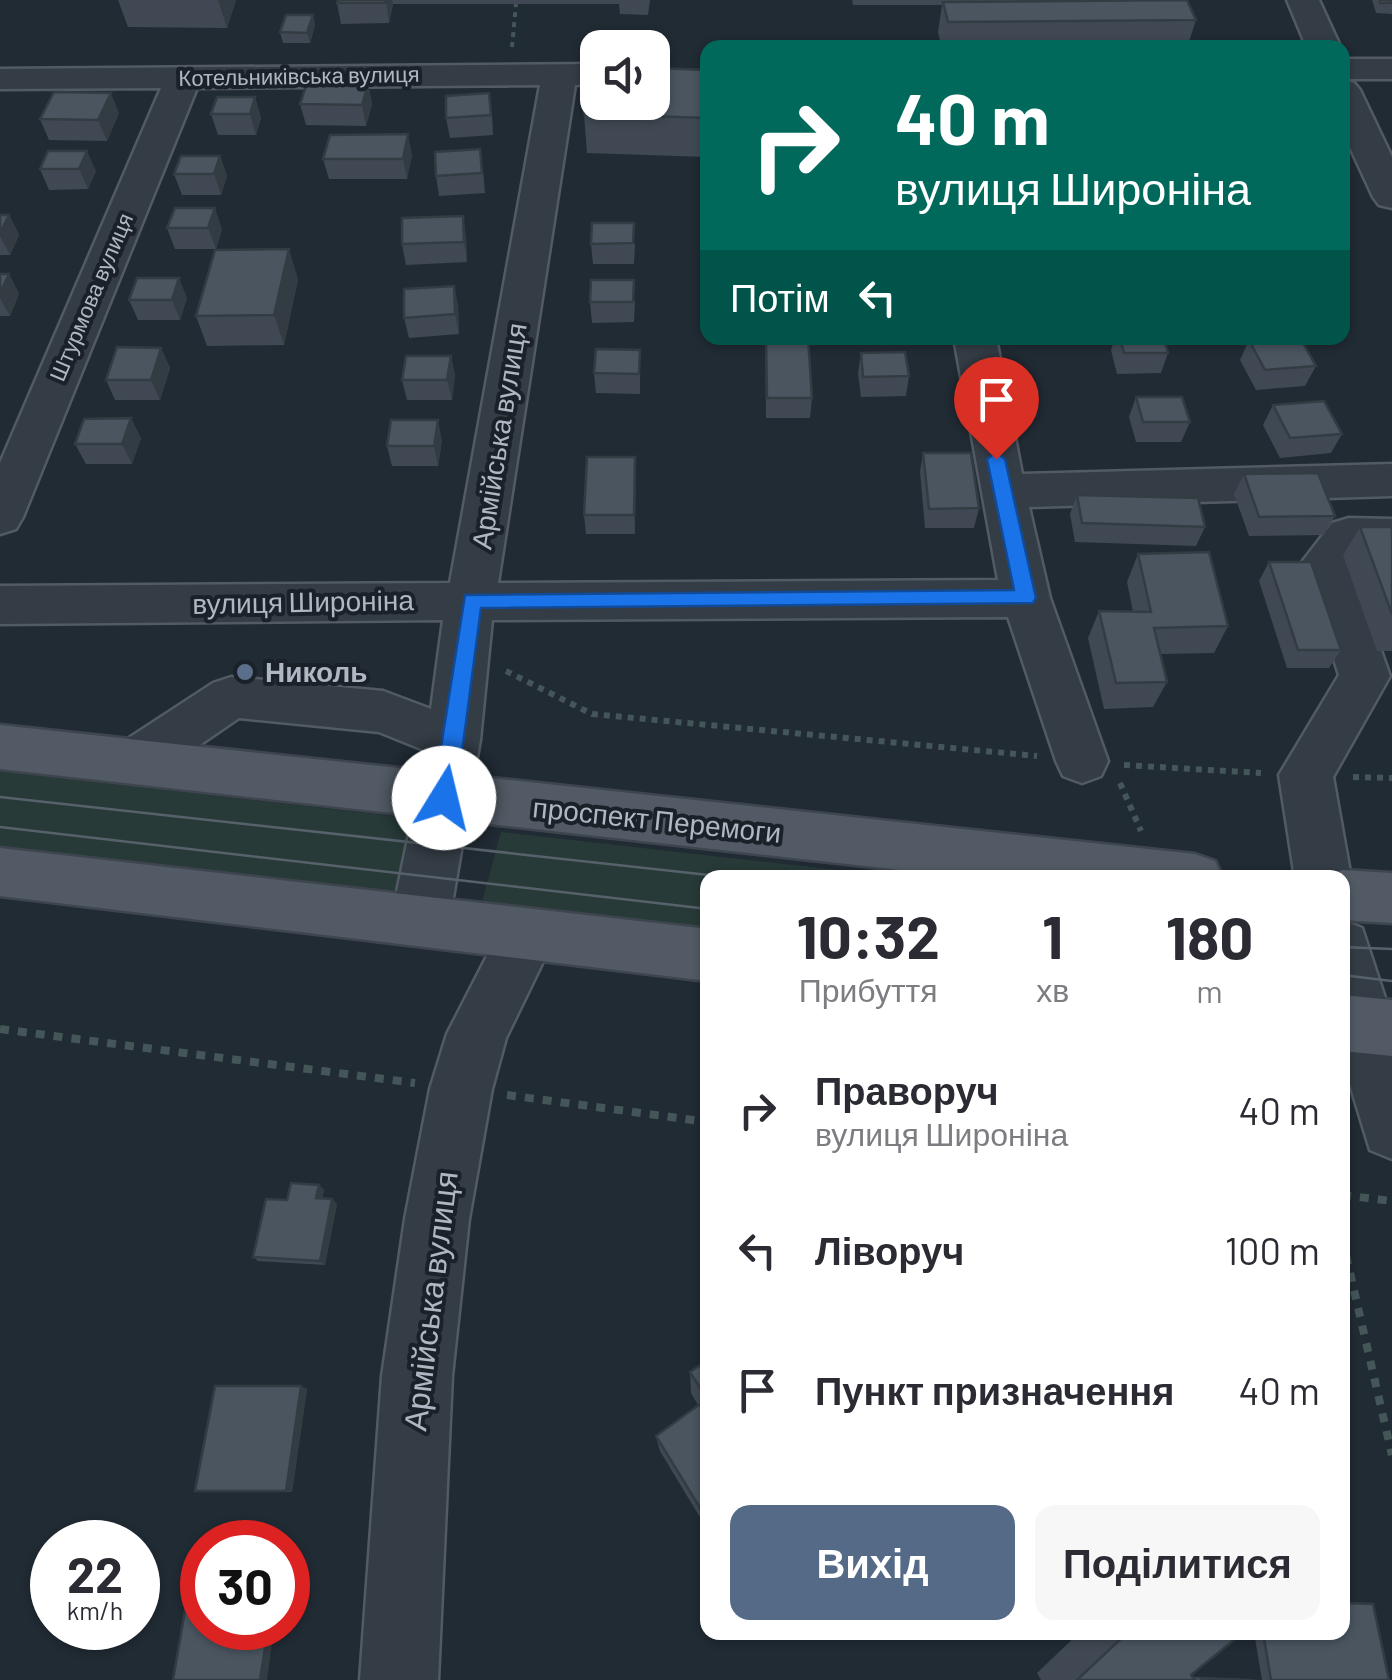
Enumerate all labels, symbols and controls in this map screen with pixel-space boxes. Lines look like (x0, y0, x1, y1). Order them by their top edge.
map controls (580, 30, 670, 120)
button: sound (580, 30, 670, 120)
street label: Котельниківська вулиця (178, 60, 420, 91)
text: 40 m (895, 75, 1050, 159)
icon: right (730, 80, 860, 210)
text: вулиця Широніна (895, 160, 1251, 214)
street label: Штурмова вулиця (43, 209, 138, 385)
icon: left (850, 270, 905, 325)
text: Потім (730, 274, 830, 320)
street label: Армійська вулиця (463, 320, 533, 552)
pin (954, 357, 1039, 460)
icon: arrive (969, 372, 1024, 427)
street label: вулиця Широніна (192, 582, 414, 620)
place label: Николь (265, 654, 367, 688)
marker: Николь (234, 661, 256, 683)
position arrow (392, 746, 496, 850)
street label: проспект Перемоги (531, 789, 783, 849)
text: 10:32 (796, 899, 940, 971)
text: 1 (1042, 899, 1063, 971)
text: 180 (1166, 900, 1254, 972)
text: Прибуття (799, 970, 938, 1008)
text: хв (1036, 970, 1069, 1008)
text: m (1196, 971, 1223, 1009)
text: Праворуч (815, 1067, 999, 1113)
icon: right (730, 1083, 785, 1138)
text: 40 m (1239, 1087, 1320, 1133)
text: вулиця Широніна (815, 1114, 1068, 1152)
street label: Армійська вулиця (394, 1169, 465, 1433)
icon: left (730, 1223, 785, 1278)
text: Ліворуч (815, 1227, 964, 1273)
text: 100 m (1225, 1227, 1320, 1273)
icon: arrive (730, 1363, 785, 1418)
text: Пункт призначення (815, 1367, 1174, 1413)
text: 40 m (1239, 1367, 1320, 1413)
button: Вихід (730, 1505, 1015, 1620)
button: Поділитися (1035, 1505, 1320, 1620)
speed limit sign: 30 (180, 1520, 310, 1650)
text: 22 (67, 1543, 123, 1603)
text: km/h (67, 1595, 123, 1625)

